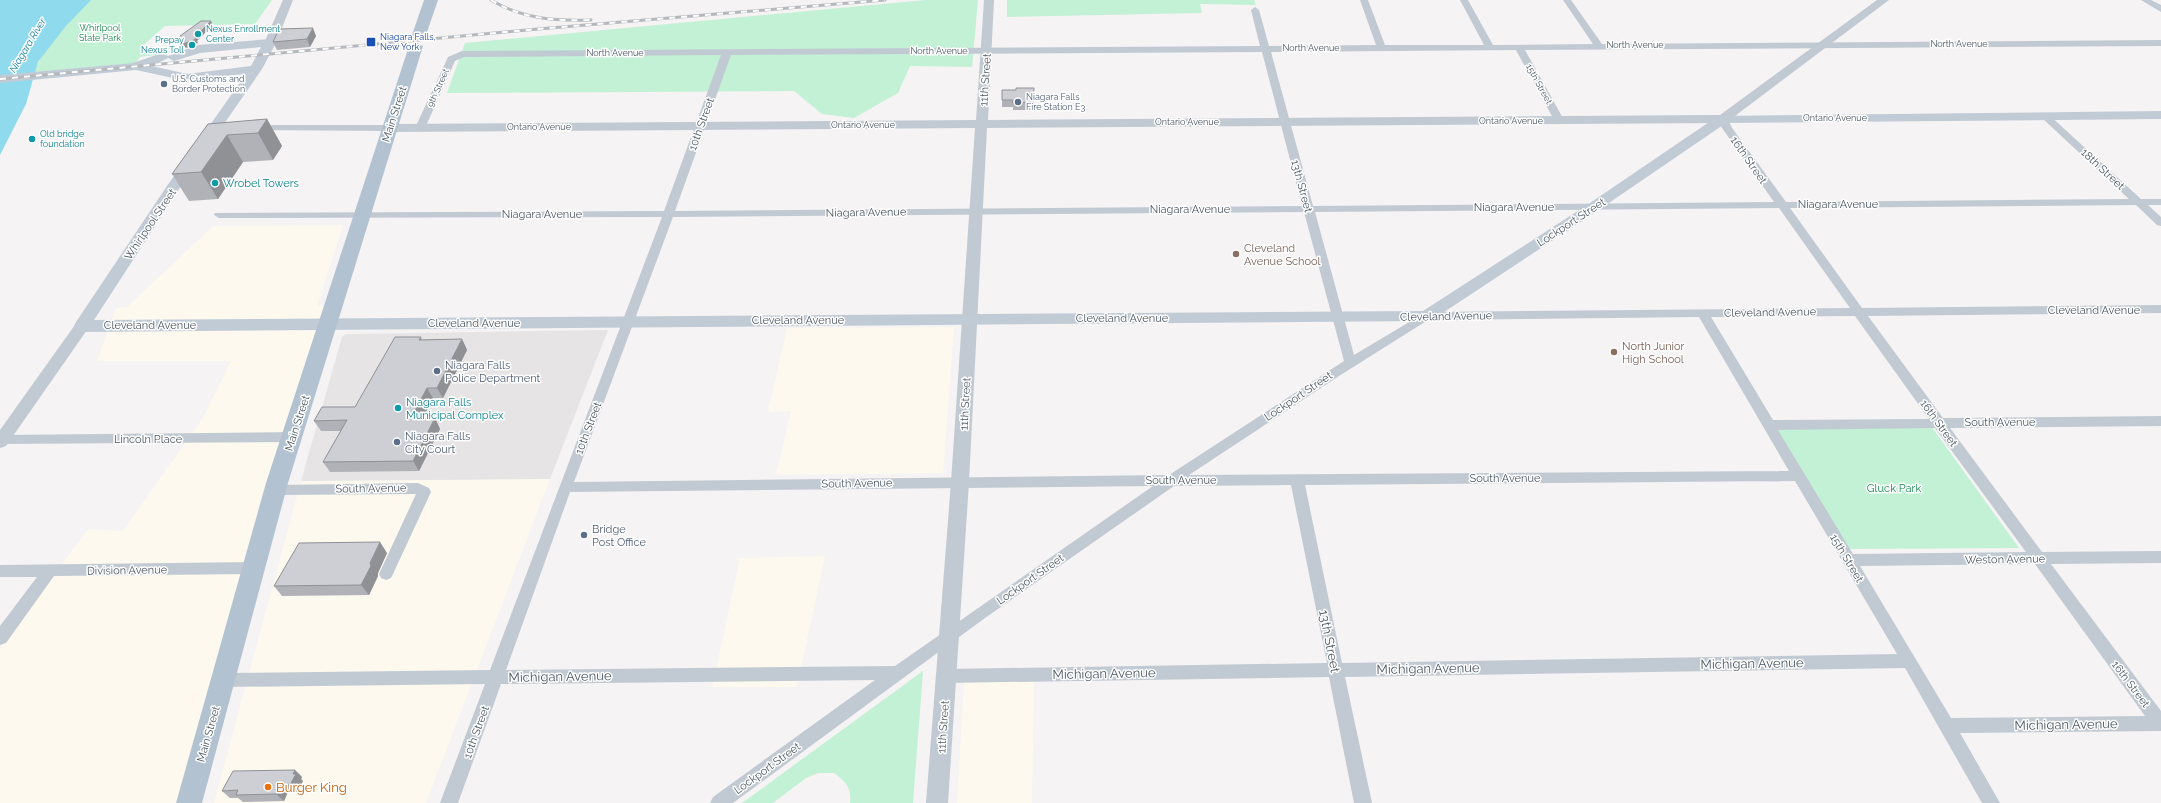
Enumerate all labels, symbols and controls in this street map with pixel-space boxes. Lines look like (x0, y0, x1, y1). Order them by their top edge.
water label: Niagara River (7, 16, 48, 74)
park label: Whirlpool State Park (79, 23, 121, 43)
place label: Nexus Enrollment Center (206, 24, 280, 44)
marker: Nexus Enrollment Center (193, 29, 203, 39)
place label: Niagara Falls, New York (380, 32, 436, 52)
place label: Prepay Nexus Toll (141, 35, 185, 55)
marker: Niagara Falls, New York (365, 36, 377, 48)
street label: North Avenue (1930, 39, 1988, 49)
marker: Prepay Nexus Toll (187, 40, 197, 50)
street label: North Avenue (1606, 40, 1664, 50)
street label: North Avenue (1282, 43, 1340, 53)
street label: North Avenue (910, 46, 968, 56)
street label: North Avenue (586, 48, 644, 58)
street label: 11th Street (977, 53, 994, 107)
street label: 15th Street (1524, 62, 1554, 106)
street label: 9th Street (425, 67, 451, 109)
place label: U.S. Customs and Border Protection (172, 74, 245, 94)
marker: U.S. Customs and Border Protection (159, 79, 169, 89)
street label: Main Street (379, 84, 410, 144)
place label: Niagara Falls Fire Station E3 (1026, 92, 1085, 112)
street label: 10th Street (686, 96, 717, 152)
marker: Niagara Falls Fire Station E3 (1013, 97, 1023, 107)
street label: Ontario Avenue (1803, 113, 1868, 123)
street label: Ontario Avenue (1479, 116, 1544, 126)
street label: Ontario Avenue (1155, 117, 1220, 127)
street label: Ontario Avenue (831, 120, 896, 130)
street label: Ontario Avenue (507, 122, 572, 132)
place label: Old bridge foundation (40, 129, 85, 149)
marker: Old bridge foundation (27, 134, 37, 144)
street label: 16th Street (1728, 134, 1770, 187)
street label: 18th Street (2078, 146, 2127, 193)
street label: 13th Street (1288, 158, 1315, 214)
place label: Wrobel Towers (223, 177, 299, 190)
marker: Wrobel Towers (210, 178, 220, 188)
street label: Whirlpool Street (122, 186, 179, 262)
street label: Lockport Street (1535, 195, 1608, 249)
street label: Niagara Avenue (1798, 198, 1879, 211)
street label: Niagara Avenue (1474, 201, 1555, 214)
street label: Niagara Avenue (1150, 203, 1231, 216)
street label: Niagara Avenue (826, 205, 907, 220)
street label: Niagara Avenue (502, 208, 583, 221)
place label: Cleveland Avenue School (1244, 242, 1321, 268)
marker: Cleveland Avenue School (1231, 249, 1241, 259)
street label: Cleveland Avenue (2048, 304, 2141, 317)
street label: Cleveland Avenue (1724, 305, 1817, 320)
street label: Cleveland Avenue (1400, 309, 1493, 324)
street label: Cleveland Avenue (1076, 312, 1169, 325)
street label: Cleveland Avenue (752, 314, 845, 327)
street label: Cleveland Avenue (428, 317, 521, 330)
street label: Cleveland Avenue (104, 319, 197, 332)
place label: North Junior High School (1622, 340, 1685, 366)
marker: North Junior High School (1609, 347, 1619, 357)
place label: Niagara Falls Police Department (445, 359, 540, 385)
marker: Niagara Falls Police Department (432, 366, 442, 376)
street label: Lockport Street (1262, 369, 1335, 424)
street label: 11th Street (958, 377, 973, 431)
street label: Main Street (282, 393, 313, 453)
place label: Niagara Falls Municipal Complex (406, 396, 504, 422)
street label: 16th Street (1917, 397, 1960, 450)
street label: 10th Street (573, 400, 604, 456)
marker: Niagara Falls Municipal Complex (393, 403, 403, 413)
street label: South Avenue (1965, 416, 2036, 429)
place label: Niagara Falls City Court (405, 430, 470, 456)
street label: Lincoln Place (114, 433, 183, 446)
marker: Niagara Falls City Court (392, 437, 402, 447)
street label: South Avenue (1470, 472, 1541, 485)
street label: South Avenue (1146, 474, 1217, 487)
street label: South Avenue (821, 476, 893, 491)
street label: South Avenue (335, 481, 407, 496)
park label: Gluck Park (1867, 482, 1921, 495)
place label: Bridge Post Office (592, 523, 646, 549)
marker: Bridge Post Office (579, 530, 589, 540)
street label: 15th Street (1827, 532, 1866, 585)
street label: Lockport Street (994, 551, 1067, 607)
street label: Weston Avenue (1965, 552, 2046, 567)
street label: Division Avenue (87, 563, 168, 578)
street label: 13th Street (1316, 608, 1343, 674)
street label: Michigan Avenue (1700, 655, 1804, 672)
street label: 16th Street (2109, 659, 2152, 710)
street label: Michigan Avenue (1376, 660, 1480, 677)
street label: Michigan Avenue (1052, 665, 1156, 682)
street label: Michigan Avenue (508, 668, 612, 685)
street label: 11th Street (935, 700, 952, 754)
street label: Main Street (194, 704, 223, 764)
street label: 10th Street (461, 704, 492, 760)
street label: Michigan Avenue (2014, 716, 2118, 733)
street label: Lockport Street (732, 740, 803, 797)
place label: Burger King (276, 780, 347, 795)
marker: Burger King (263, 782, 273, 792)

